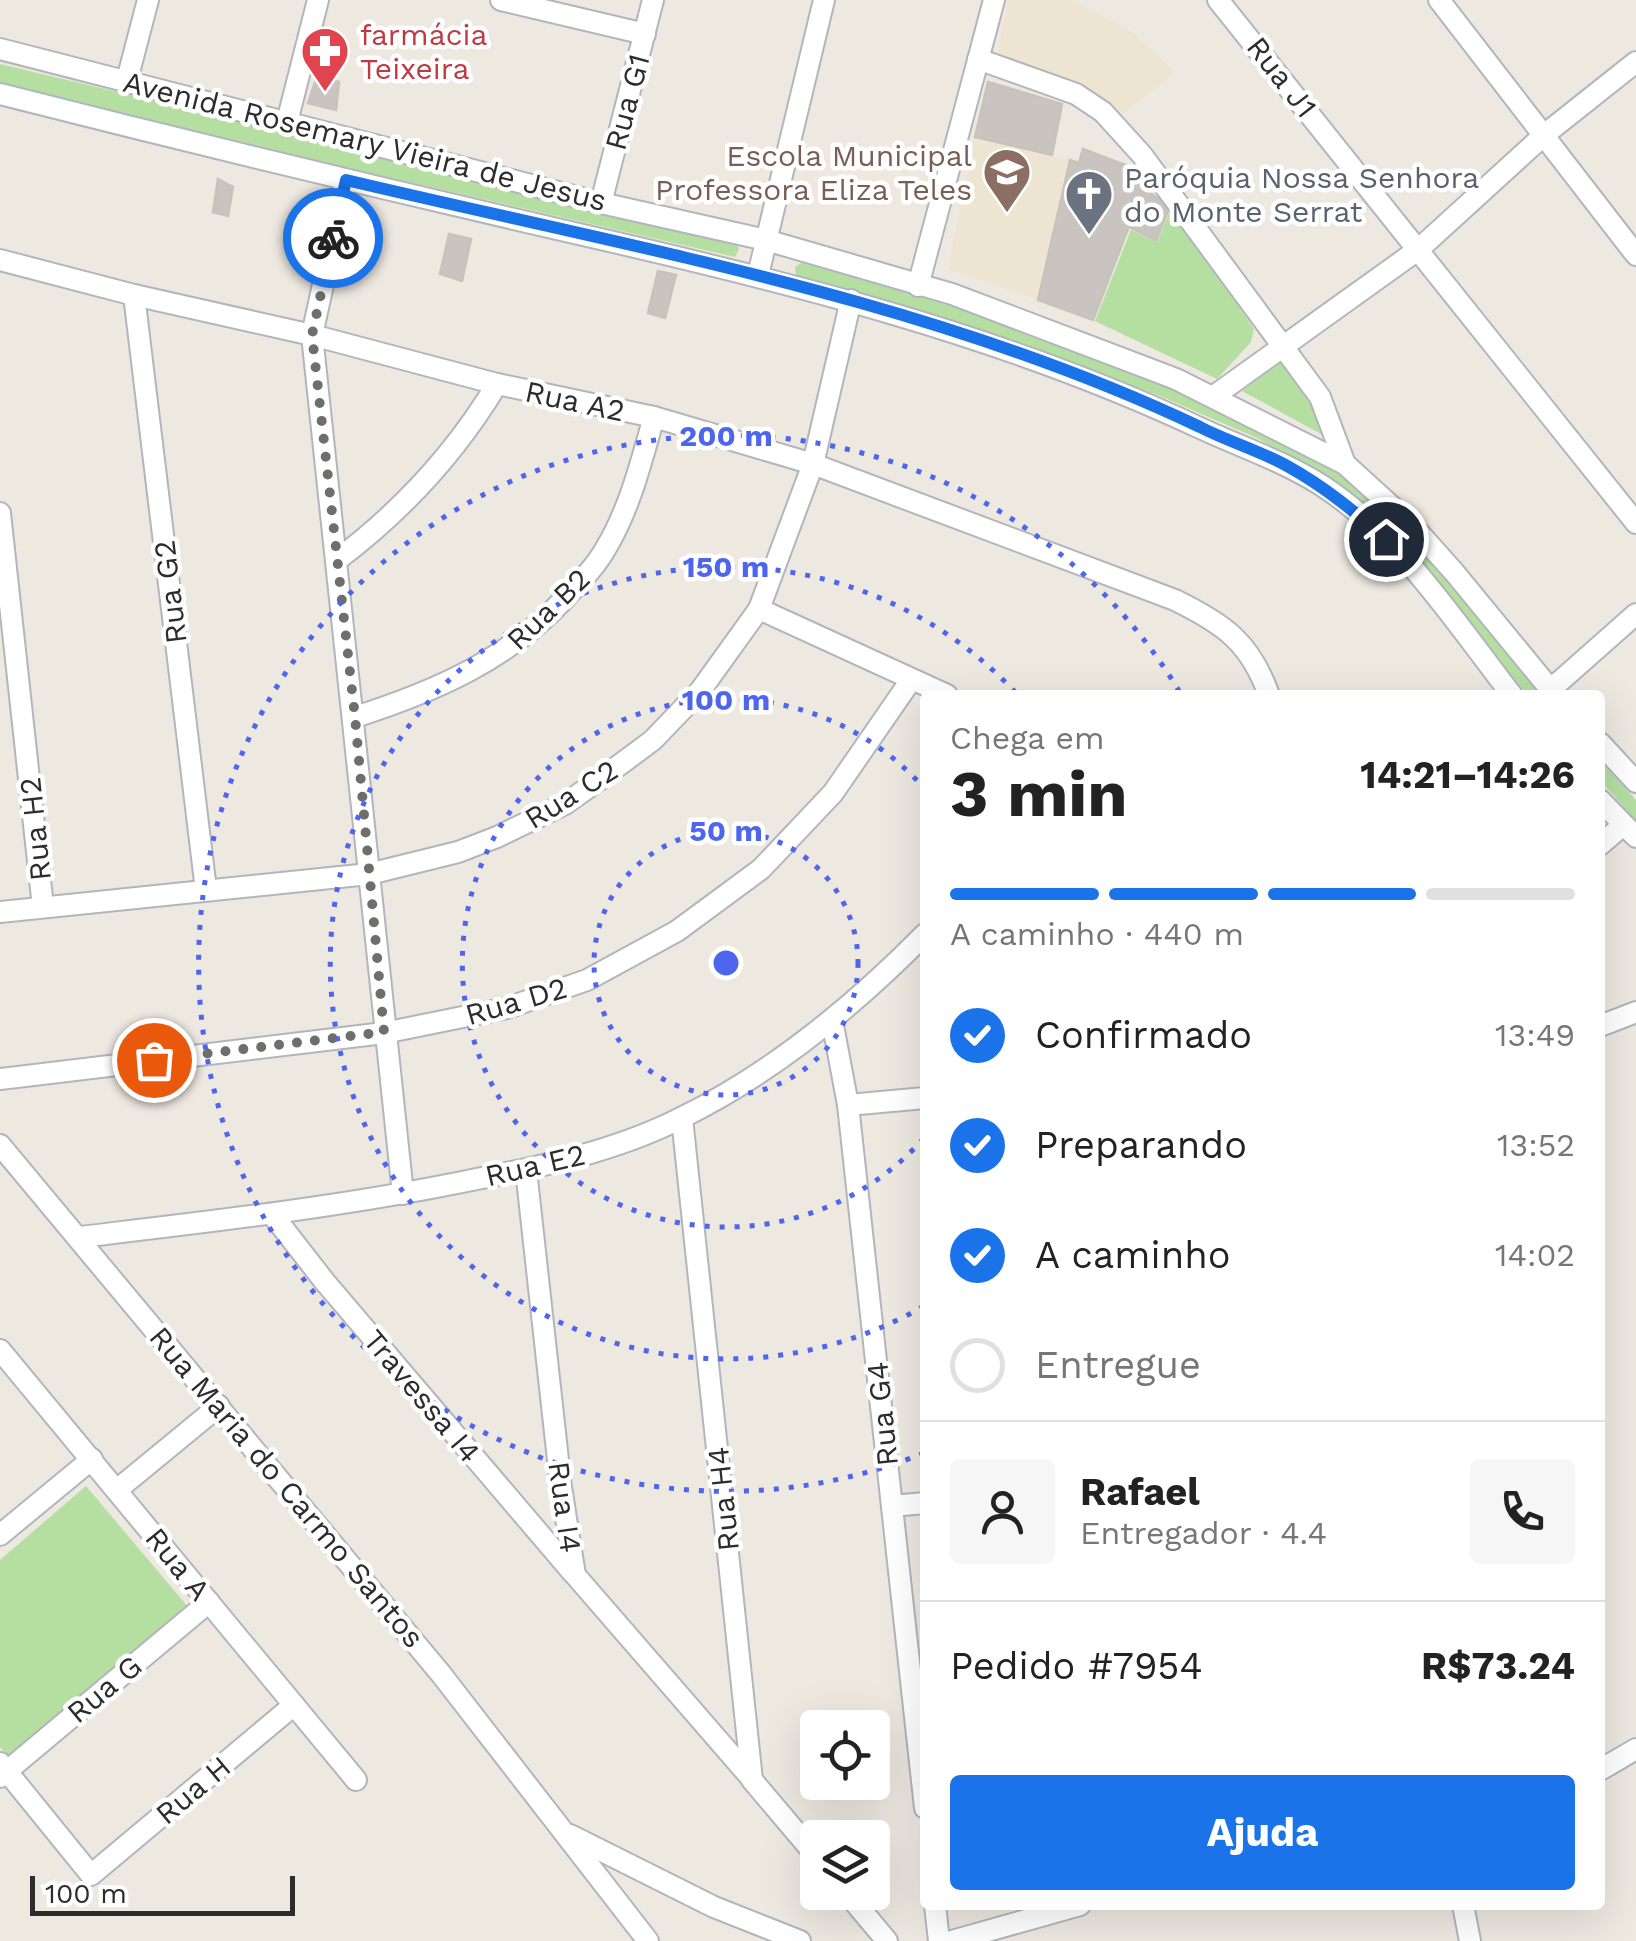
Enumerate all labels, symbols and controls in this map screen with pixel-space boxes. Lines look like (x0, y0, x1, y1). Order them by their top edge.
place label: farmácia Teixeira (360, 17, 487, 86)
pharmacy icon: farmácia Teixeira (299, 25, 351, 93)
street label: Rua J1 (1240, 30, 1324, 124)
street label: Rua G1 (597, 50, 657, 154)
street label: Avenida Rosemary Vieira de Jesus (120, 64, 610, 218)
place label: Escola Municipal Professora Eliza Teles (655, 138, 972, 207)
school or university icon: Escola Municipal Professora Eliza Teles (981, 146, 1033, 214)
place label: Paróquia Nossa Senhora do Monte Serrat (1124, 160, 1479, 229)
church icon: Paróquia Nossa Senhora do Monte Serrat (1063, 168, 1115, 236)
courier (283, 188, 383, 288)
icon: bike (306, 211, 361, 266)
street label: Rua A2 (522, 373, 628, 429)
text: 200 m (679, 418, 773, 453)
pin (1344, 497, 1429, 582)
icon: home (1359, 512, 1414, 567)
street label: Rua G2 (146, 538, 194, 646)
text: 150 m (683, 549, 769, 584)
street label: Rua B2 (499, 561, 597, 657)
text: 100 m (682, 682, 770, 717)
text: Chega em (950, 719, 1105, 757)
street label: Rua C2 (518, 752, 624, 836)
text: 14:21–14:26 (1360, 753, 1575, 797)
text: 3 min (950, 756, 1128, 832)
street label: Rua H2 (12, 775, 58, 883)
text: 50 m (689, 813, 763, 848)
text: A caminho · 440 m (950, 915, 1244, 953)
centre of rings (708, 945, 744, 981)
street label: Rua D2 (461, 970, 571, 1032)
icon: check (950, 1008, 1005, 1063)
text: Confirmado (1035, 1013, 1252, 1057)
text: 13:49 (1495, 1016, 1575, 1054)
pin (112, 1018, 197, 1103)
icon: bag (127, 1033, 182, 1088)
icon: check (950, 1118, 1005, 1173)
text: Preparando (1035, 1123, 1247, 1167)
text: 13:52 (1497, 1126, 1575, 1164)
street label: Rua E2 (482, 1137, 588, 1193)
icon: check (950, 1228, 1005, 1283)
text: A caminho (1035, 1233, 1230, 1277)
text: 14:02 (1495, 1236, 1575, 1274)
street label: Rua Maria do Carmo Santos (142, 1319, 432, 1655)
street label: Travessa I4 (356, 1322, 488, 1470)
text: Entregue (1035, 1343, 1201, 1387)
street label: Rua G4 (859, 1360, 905, 1468)
street label: Rua H4 (700, 1445, 746, 1553)
street label: Rua I4 (541, 1459, 589, 1555)
button: person (950, 1459, 1055, 1564)
button: phone (1470, 1459, 1575, 1564)
text: Rafael (1080, 1470, 1200, 1514)
text: Entregador · 4.4 (1080, 1514, 1327, 1552)
street label: Rua A (138, 1521, 218, 1608)
text: Pedido #7954 (950, 1644, 1203, 1688)
text: R$73.24 (1421, 1644, 1575, 1688)
street label: Rua G (60, 1648, 148, 1730)
map controls (800, 1710, 890, 1910)
button: locate (800, 1710, 890, 1800)
street label: Rua H (149, 1749, 237, 1831)
button: Ajuda (950, 1775, 1575, 1890)
button: layers (800, 1820, 890, 1910)
scale bar (30, 1871, 295, 1916)
text: 100 m (45, 1877, 127, 1910)

